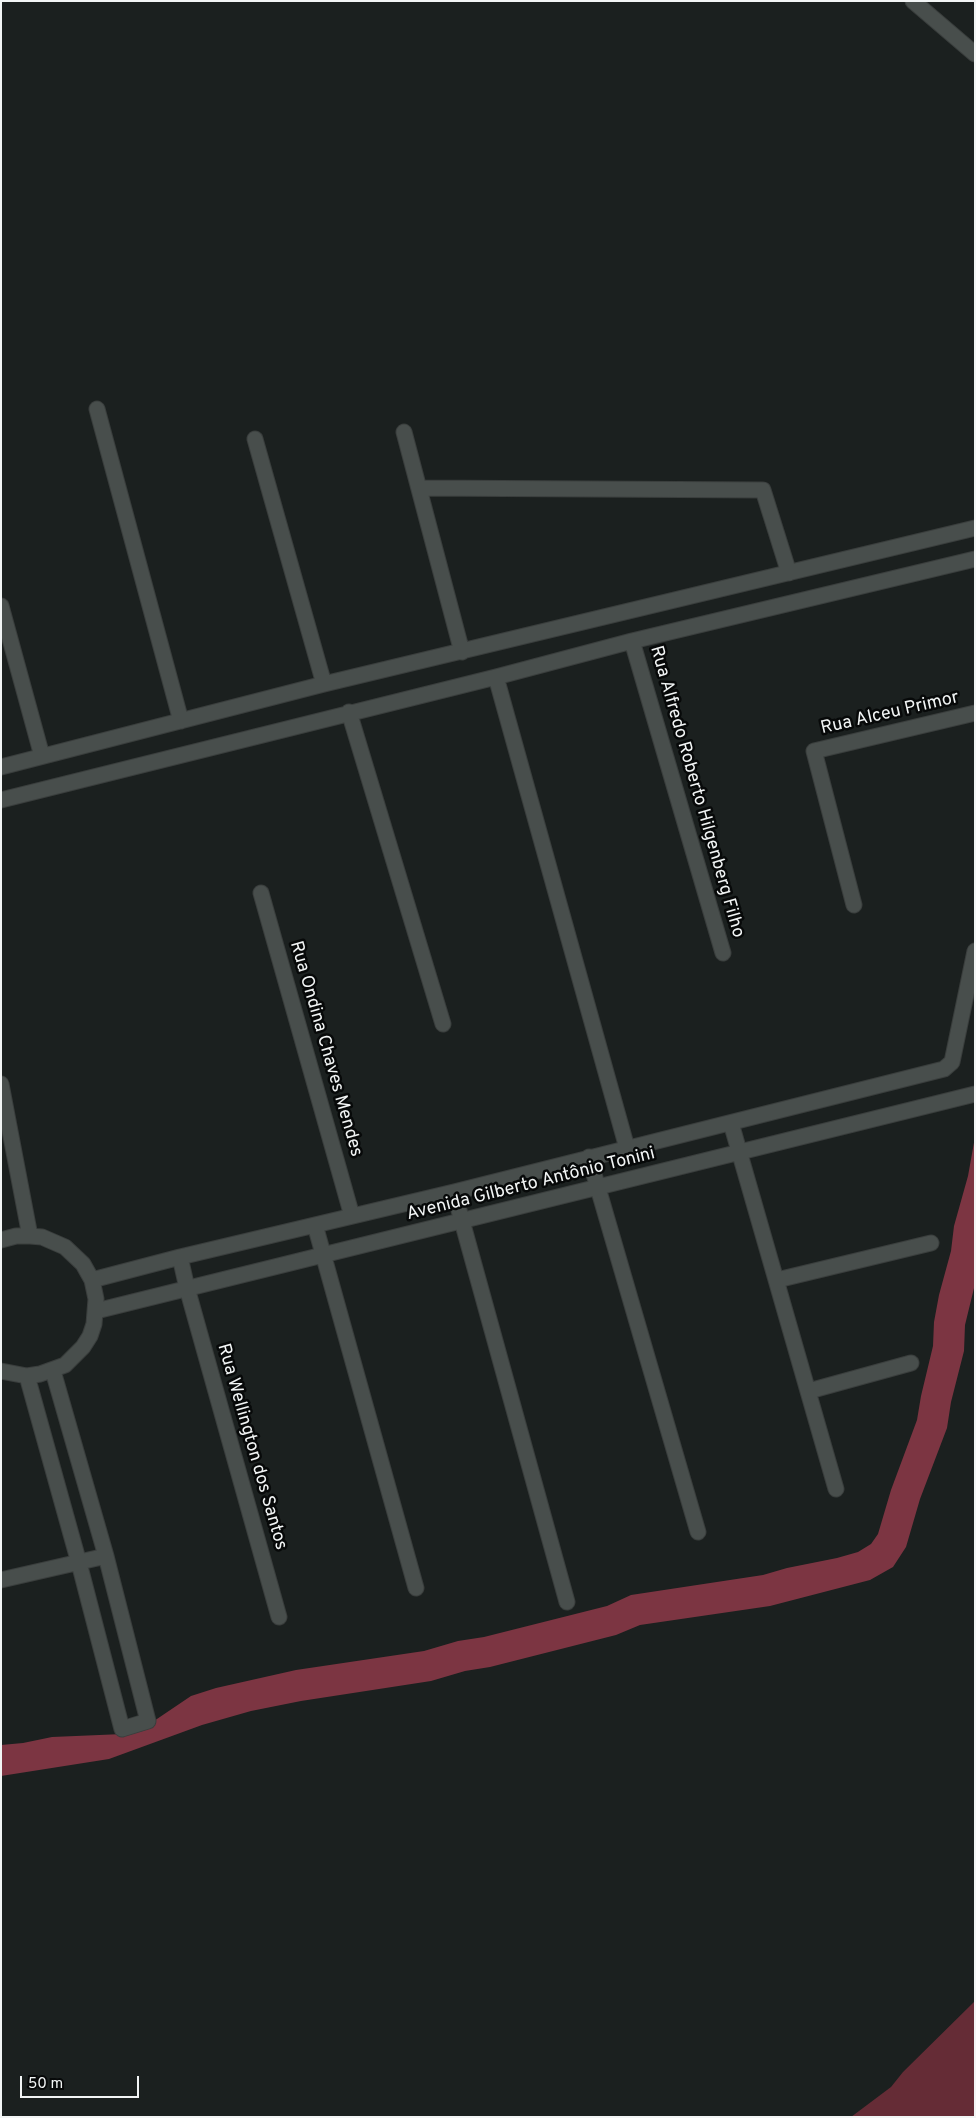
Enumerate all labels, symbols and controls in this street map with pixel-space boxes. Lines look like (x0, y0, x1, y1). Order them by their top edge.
street label: Rua Alfredo Roberto Hilgenberg Filho (644, 644, 748, 940)
street label: Rua Alceu Primor (819, 688, 961, 740)
street label: Rua Ondina Chaves Mendes (284, 939, 366, 1159)
street label: Avenida Gilberto Antônio Tonini (405, 1144, 657, 1226)
street label: Rua Wellington dos Santos (211, 1341, 291, 1553)
scale bar (22, 2066, 141, 2098)
text: 50 m (28, 2075, 63, 2094)

